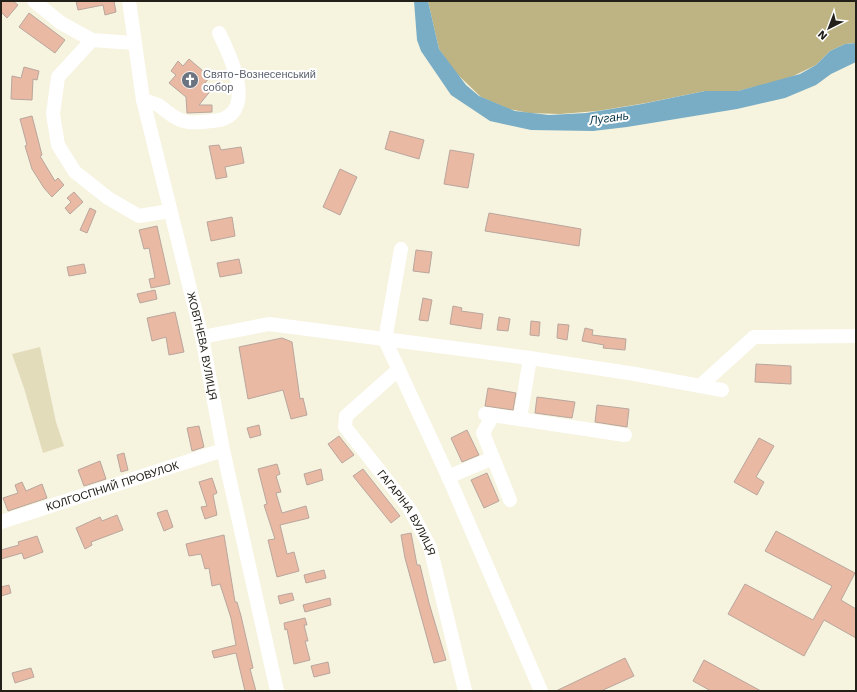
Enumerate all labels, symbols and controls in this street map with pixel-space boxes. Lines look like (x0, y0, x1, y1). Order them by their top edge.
north arrow (809, 8, 849, 48)
text: N (815, 28, 830, 43)
place label: Свято-Вознесенський собор (203, 68, 316, 94)
church icon: Свято-Вознесенський собор (180, 70, 200, 90)
water label: Лугань (587, 108, 630, 128)
street label: ЖОВТНЕВА ВУЛИЦЯ (185, 291, 220, 401)
street label: КОЛГОСПНИЙ ПРОВУЛОК (44, 458, 181, 513)
street label: ГАГАРІНА ВУЛИЦЯ (375, 467, 438, 557)

